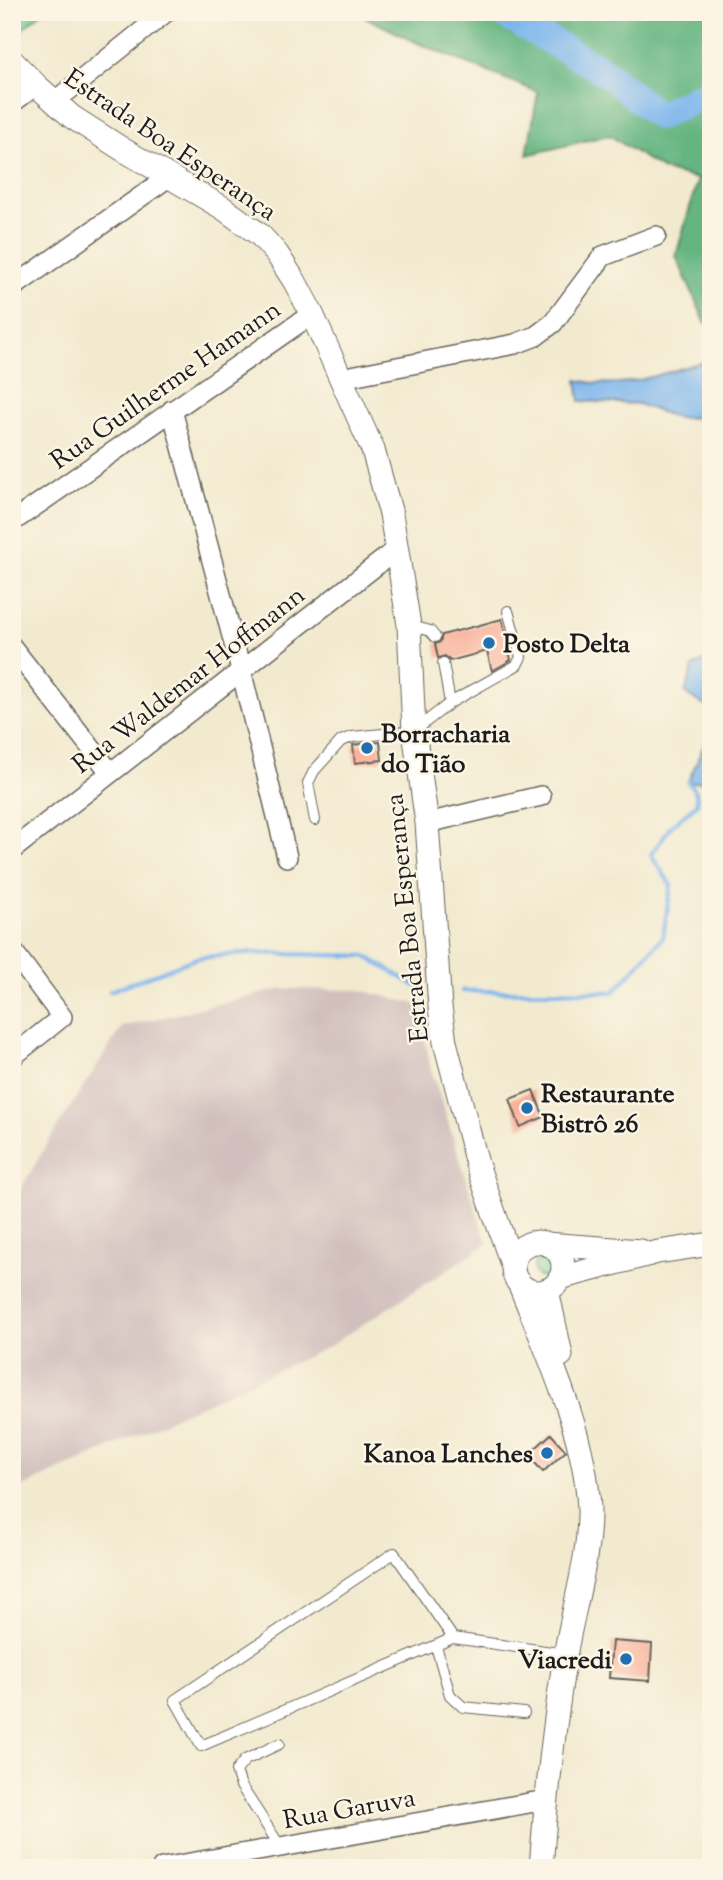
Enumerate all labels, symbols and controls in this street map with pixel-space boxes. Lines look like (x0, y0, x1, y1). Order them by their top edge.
street label: Estrada Boa Esperança (56, 61, 283, 231)
street label: Rua Guilherme Hamann (44, 292, 289, 480)
street label: Rua Waldemar Hoffmann (65, 578, 314, 784)
place label: Posto Delta (503, 627, 630, 664)
marker: Posto Delta (481, 635, 497, 651)
place label: Borracharia do Tião (381, 717, 510, 784)
marker: Borracharia do Tião (359, 740, 375, 756)
street label: Estrada Boa Esperança (377, 792, 440, 1044)
place label: Restaurante Bistrô 26 (541, 1077, 675, 1144)
marker: Restaurante Bistrô 26 (519, 1100, 535, 1116)
place label: Kanoa Lanches (364, 1437, 533, 1474)
marker: Kanoa Lanches (539, 1445, 555, 1461)
place label: Viacredi (518, 1643, 613, 1680)
marker: Viacredi (618, 1651, 634, 1667)
street label: Rua Garuva (280, 1781, 418, 1840)

